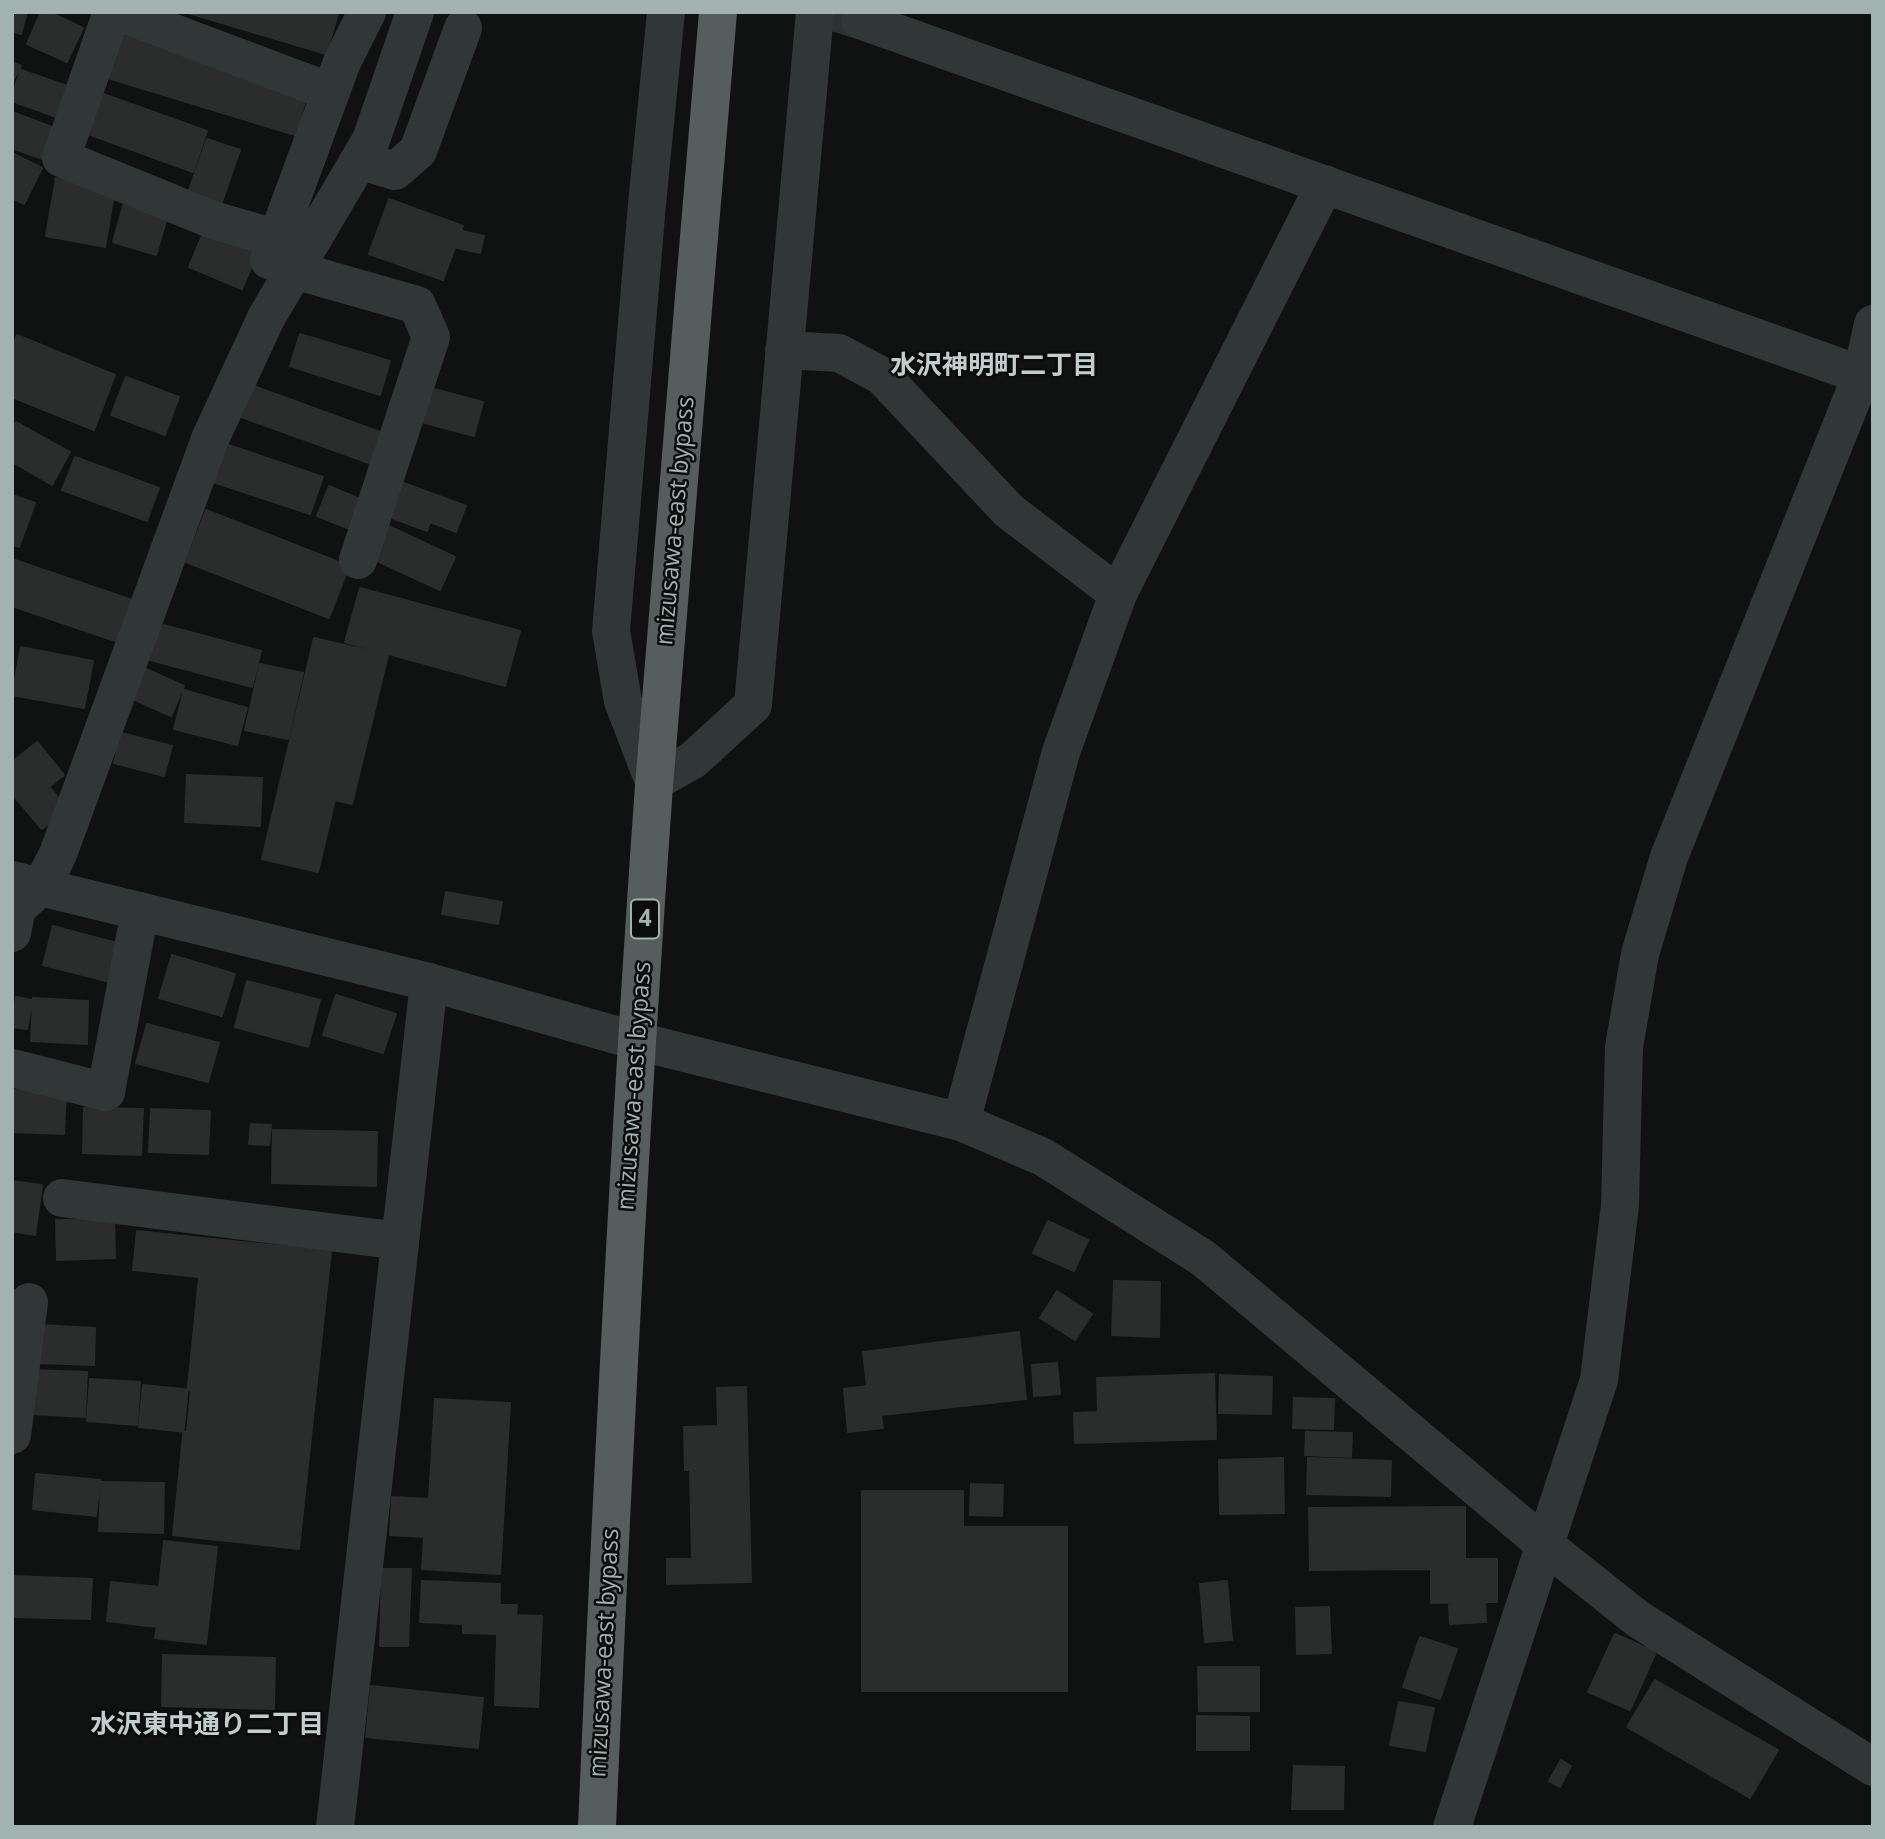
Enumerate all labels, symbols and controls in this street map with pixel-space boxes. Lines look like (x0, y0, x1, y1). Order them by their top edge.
district label: 水沢神明町二丁目 (890, 351, 1098, 383)
street label: mizusawa-east bypass (651, 396, 701, 646)
road number: 4 (631, 900, 659, 938)
street label: mizusawa-east bypass (612, 961, 658, 1211)
street label: mizusawa-east bypass (584, 1528, 626, 1778)
district label: 水沢東中通り二丁目 (90, 1710, 324, 1742)

